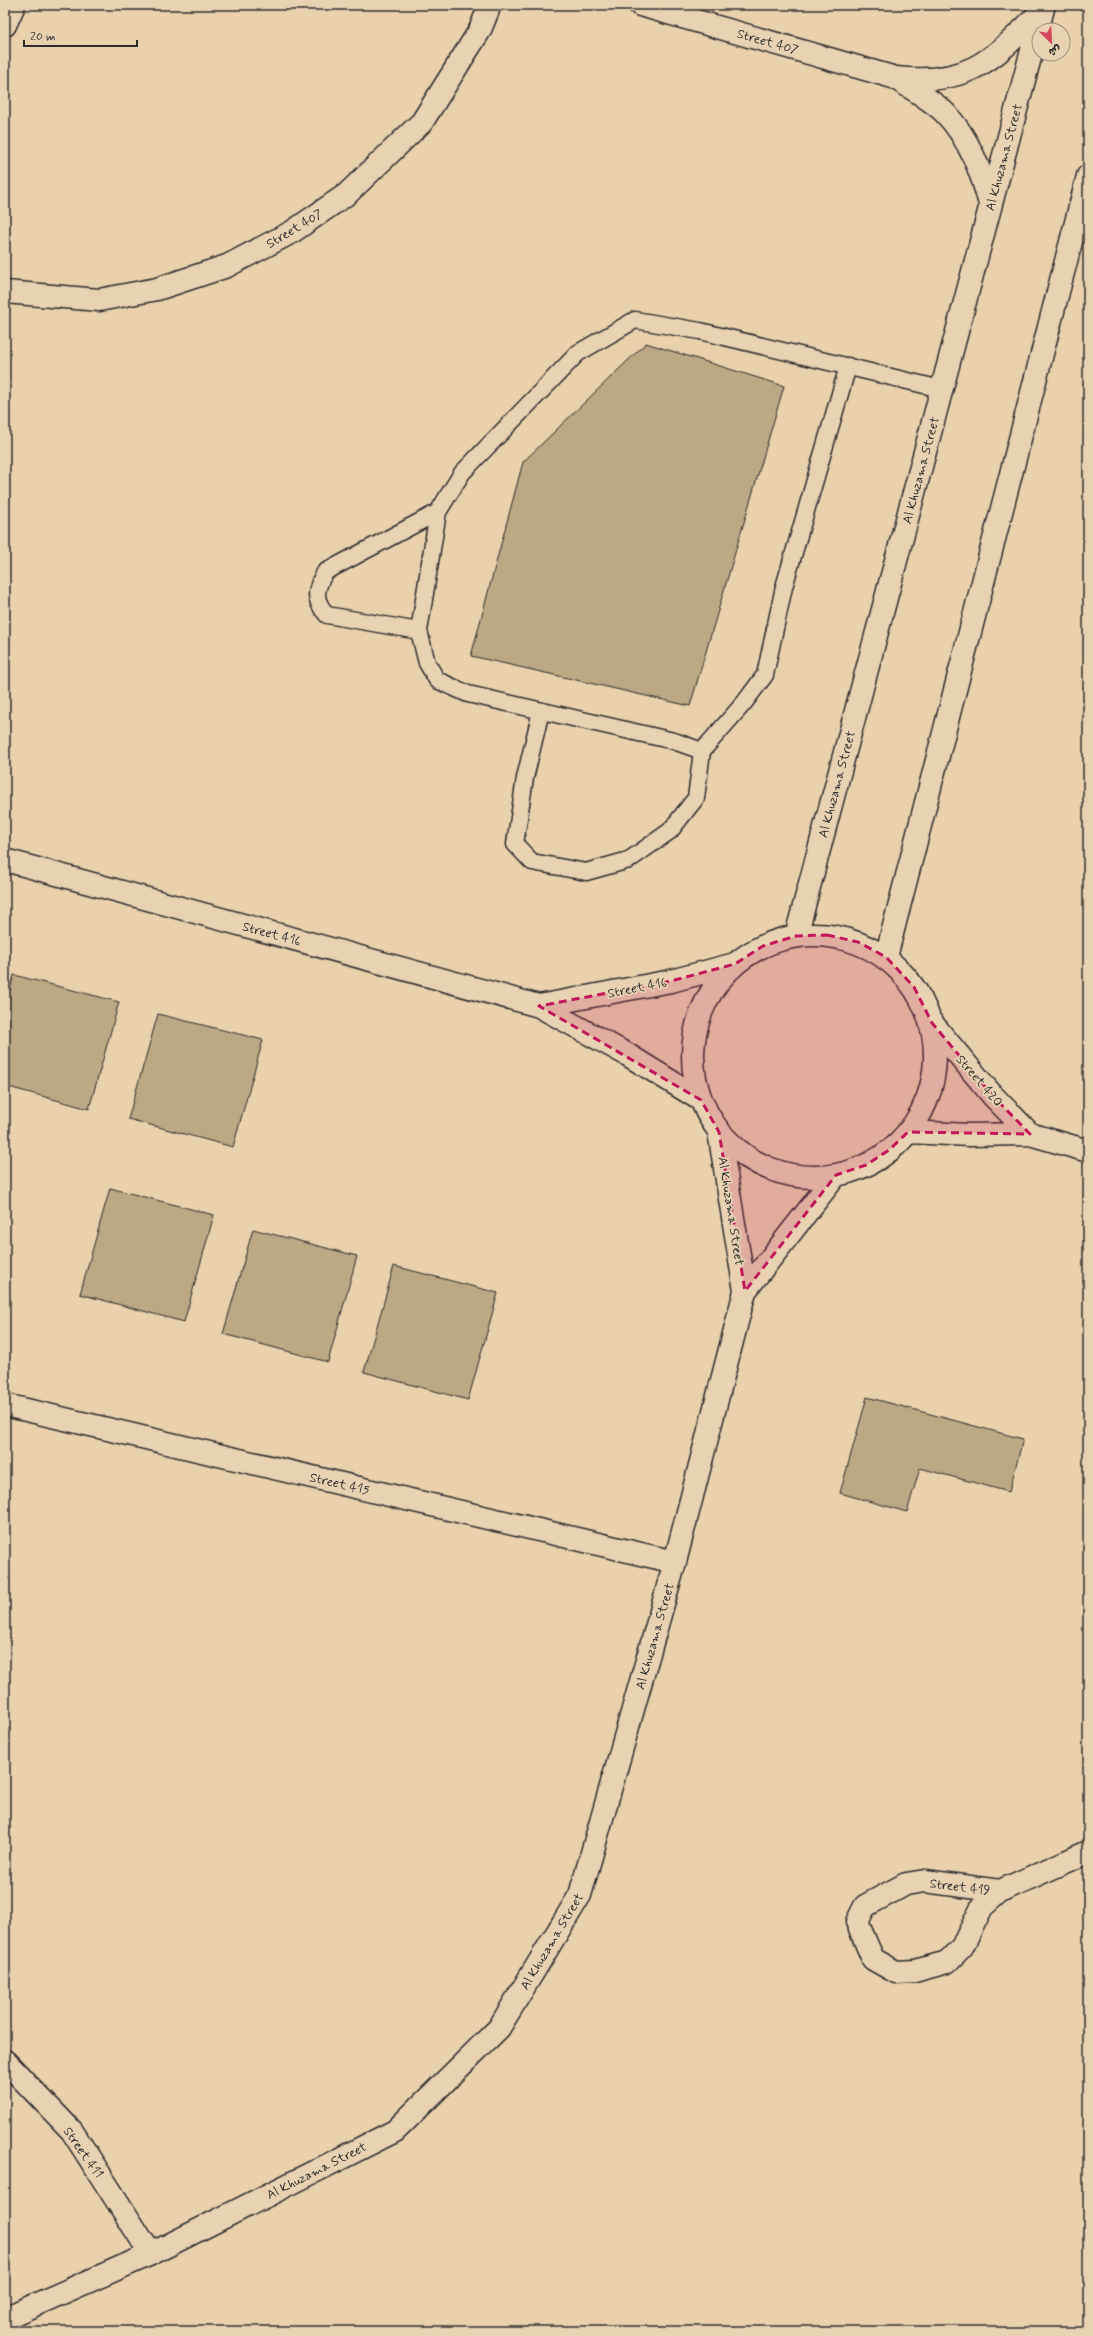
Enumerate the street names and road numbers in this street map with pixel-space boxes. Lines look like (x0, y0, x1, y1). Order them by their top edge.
street label: Street 407 (735, 26, 800, 59)
street label: Al Khuzama Street (982, 102, 1027, 213)
street label: Street 407 (263, 206, 326, 253)
street label: Al Khuzama Street (899, 415, 944, 526)
street label: Al Khuzama Street (815, 729, 860, 840)
street label: Street 416 (240, 918, 303, 950)
street label: Street 416 (606, 974, 668, 1003)
street label: Street 420 (952, 1052, 1006, 1110)
street label: Al Khuzama Street (714, 1156, 748, 1267)
street label: Street 415 (308, 1469, 371, 1500)
street label: Al Khuzama Street (632, 1581, 679, 1692)
street label: Street 419 (929, 1875, 991, 1900)
street label: Al Khuzama Street (517, 1890, 588, 1993)
street label: Street 411 (59, 2124, 107, 2182)
street label: Al Khuzama Street (264, 2139, 370, 2204)

